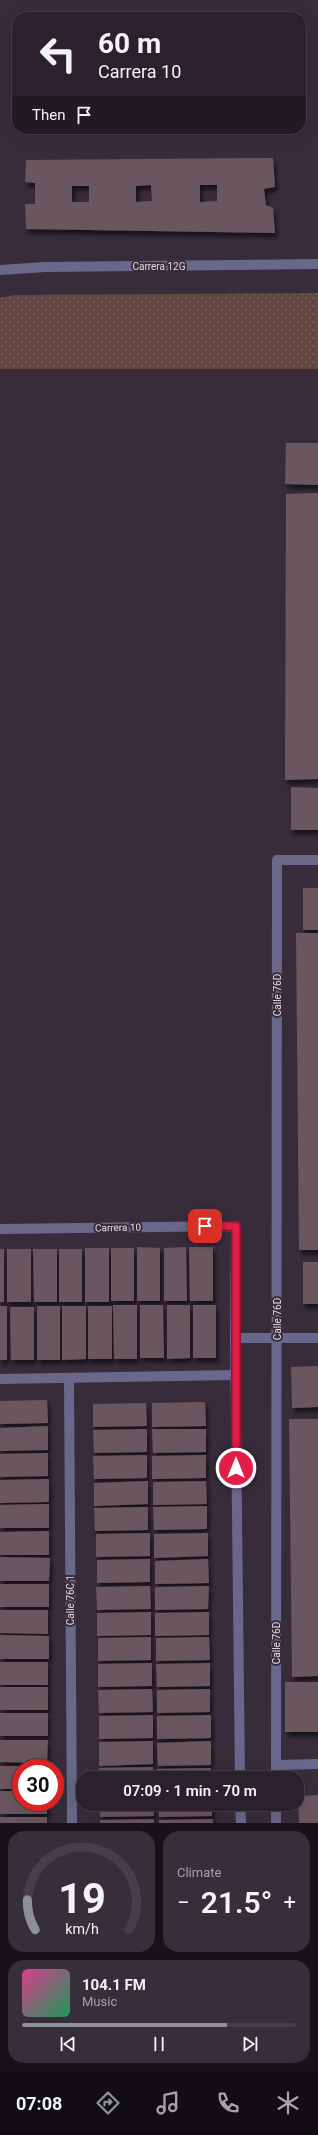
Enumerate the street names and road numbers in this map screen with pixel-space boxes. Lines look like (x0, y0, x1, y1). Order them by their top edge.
street label: Carrera 12G (132, 261, 186, 272)
street label: Calle 76D (272, 974, 283, 1016)
street label: Carrera 10 (95, 1222, 142, 1233)
street label: Calle 76D (272, 1298, 283, 1340)
street label: Calle 76C 1 (65, 1575, 76, 1625)
street label: Calle 76D (271, 1622, 282, 1664)

